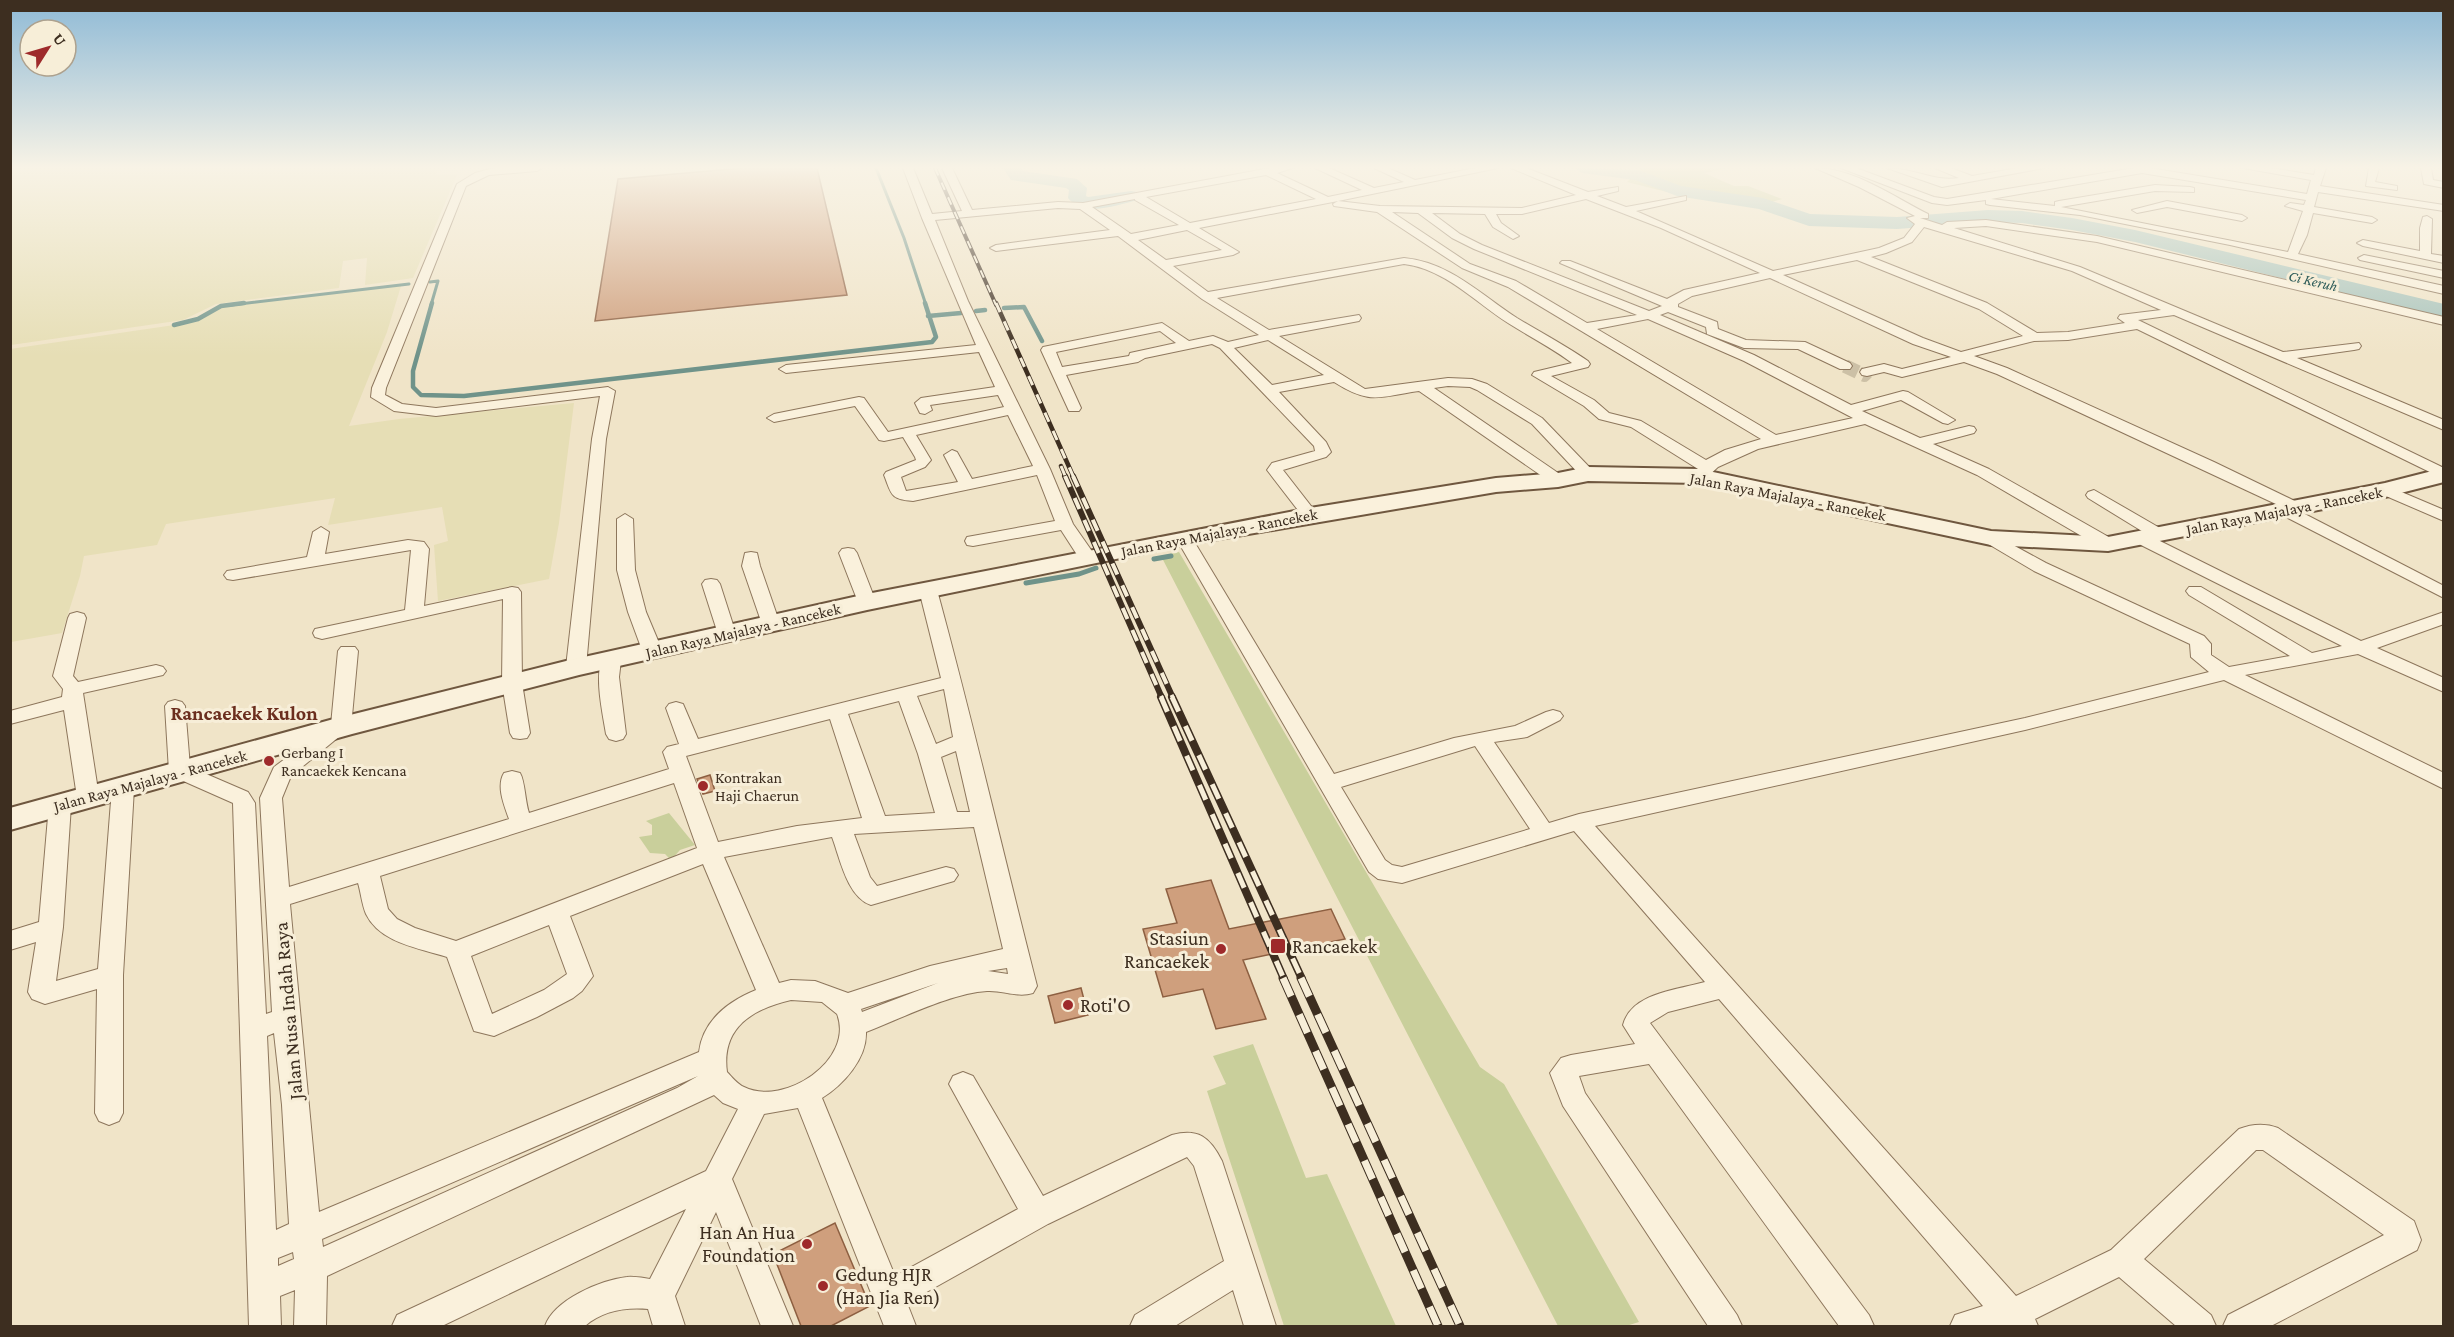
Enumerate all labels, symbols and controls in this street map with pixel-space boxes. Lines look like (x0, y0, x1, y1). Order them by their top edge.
north arrow (18, 18, 78, 78)
text: U (49, 30, 70, 49)
water label: Ci Keruh (2287, 268, 2339, 294)
street label: Jalan Raya Majalaya - Rancekek (1686, 469, 1888, 525)
street label: Jalan Raya Majalaya - Rancekek (2183, 483, 2384, 539)
street label: Jalan Raya Majalaya - Rancekek (1118, 505, 1319, 561)
street label: Jalan Raya Majalaya - Rancekek (642, 600, 843, 663)
district label: Rancaekek Kulon (170, 702, 318, 724)
place label: Gerbang I Rancaekek Kencana (281, 744, 407, 779)
street label: Jalan Raya Majalaya - Rancekek (50, 746, 249, 816)
marker: Gerbang I Rancaekek Kencana (262, 754, 276, 768)
place label: Kontrakan Haji Chaerun (715, 769, 800, 805)
marker: Kontrakan Haji Chaerun (696, 779, 710, 793)
street label: Jalan Nusa Indah Raya (269, 921, 308, 1103)
place label: Stasiun Rancaekek (1124, 927, 1209, 972)
place label: Rancaekek (1292, 935, 1377, 957)
marker: Rancaekek (1269, 937, 1287, 955)
marker: Stasiun Rancaekek (1214, 942, 1228, 956)
place label: Roti'O (1080, 994, 1131, 1016)
marker: Roti'O (1061, 998, 1075, 1012)
place label: Han An Hua Foundation (699, 1221, 795, 1266)
marker: Han An Hua Foundation (800, 1237, 814, 1251)
place label: Gedung HJR (Han Jia Ren) (835, 1263, 941, 1309)
marker: Gedung HJR (Han Jia Ren) (816, 1279, 830, 1293)

